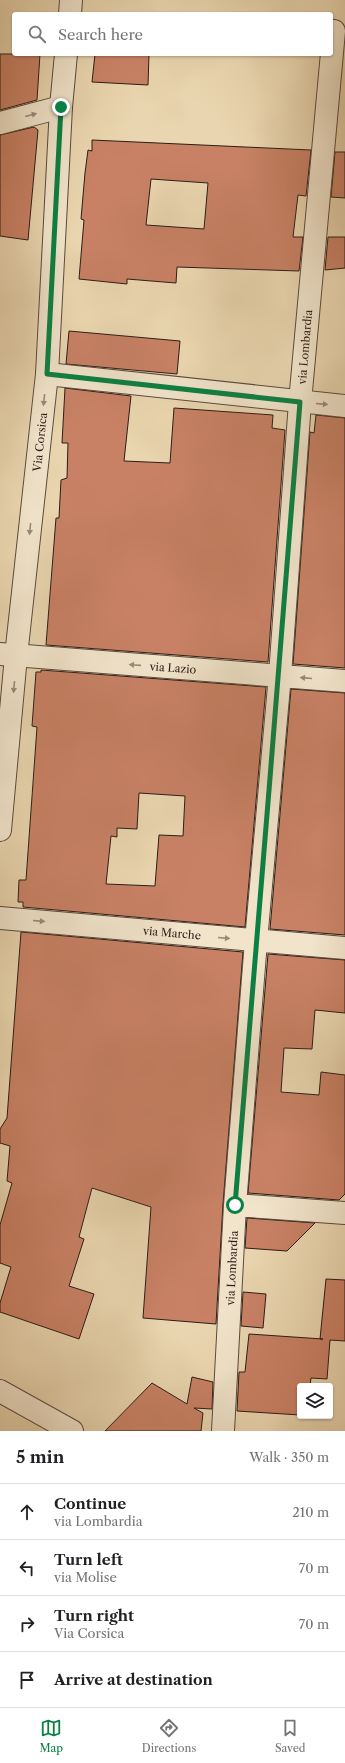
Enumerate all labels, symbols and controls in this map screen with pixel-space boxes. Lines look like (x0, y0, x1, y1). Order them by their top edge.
search box (12, 12, 333, 56)
icon: search (26, 23, 48, 45)
text: Search here (58, 25, 143, 44)
route end (52, 98, 70, 116)
one-way arrow (25, 112, 37, 118)
street label: via Lombardia (295, 309, 315, 386)
one-way arrow (41, 394, 47, 406)
one-way arrow (316, 401, 328, 408)
street label: Via Corsica (30, 412, 50, 473)
one-way arrow (27, 523, 33, 536)
street label: via Lazio (148, 659, 197, 677)
one-way arrow (129, 661, 141, 668)
one-way arrow (300, 674, 312, 681)
one-way arrow (10, 681, 17, 693)
one-way arrow (33, 918, 45, 925)
street label: via Marche (141, 923, 202, 943)
one-way arrow (218, 934, 230, 941)
route start (226, 1196, 244, 1214)
street label: via Lombardia (223, 1230, 241, 1307)
map controls (297, 1383, 333, 1419)
button: layers (297, 1383, 333, 1419)
text: 5 min (16, 1447, 64, 1467)
text: Walk · 350 m (249, 1449, 329, 1465)
text: Continue (54, 1494, 126, 1513)
icon: ahead (16, 1501, 38, 1523)
text: 210 m (292, 1504, 329, 1520)
text: via Lombardia (54, 1513, 143, 1529)
text: Turn left (54, 1550, 123, 1569)
icon: left (16, 1557, 38, 1579)
text: 70 m (299, 1560, 329, 1576)
text: via Molise (54, 1569, 117, 1585)
text: Turn right (54, 1606, 134, 1625)
icon: right (16, 1613, 38, 1635)
text: 70 m (299, 1616, 329, 1632)
text: Via Corsica (54, 1625, 124, 1641)
icon: arrive (16, 1669, 38, 1691)
text: Arrive at destination (54, 1670, 213, 1689)
tab: Map (39, 1717, 63, 1755)
tab: Directions (142, 1717, 196, 1755)
tab: Saved (275, 1717, 306, 1755)

